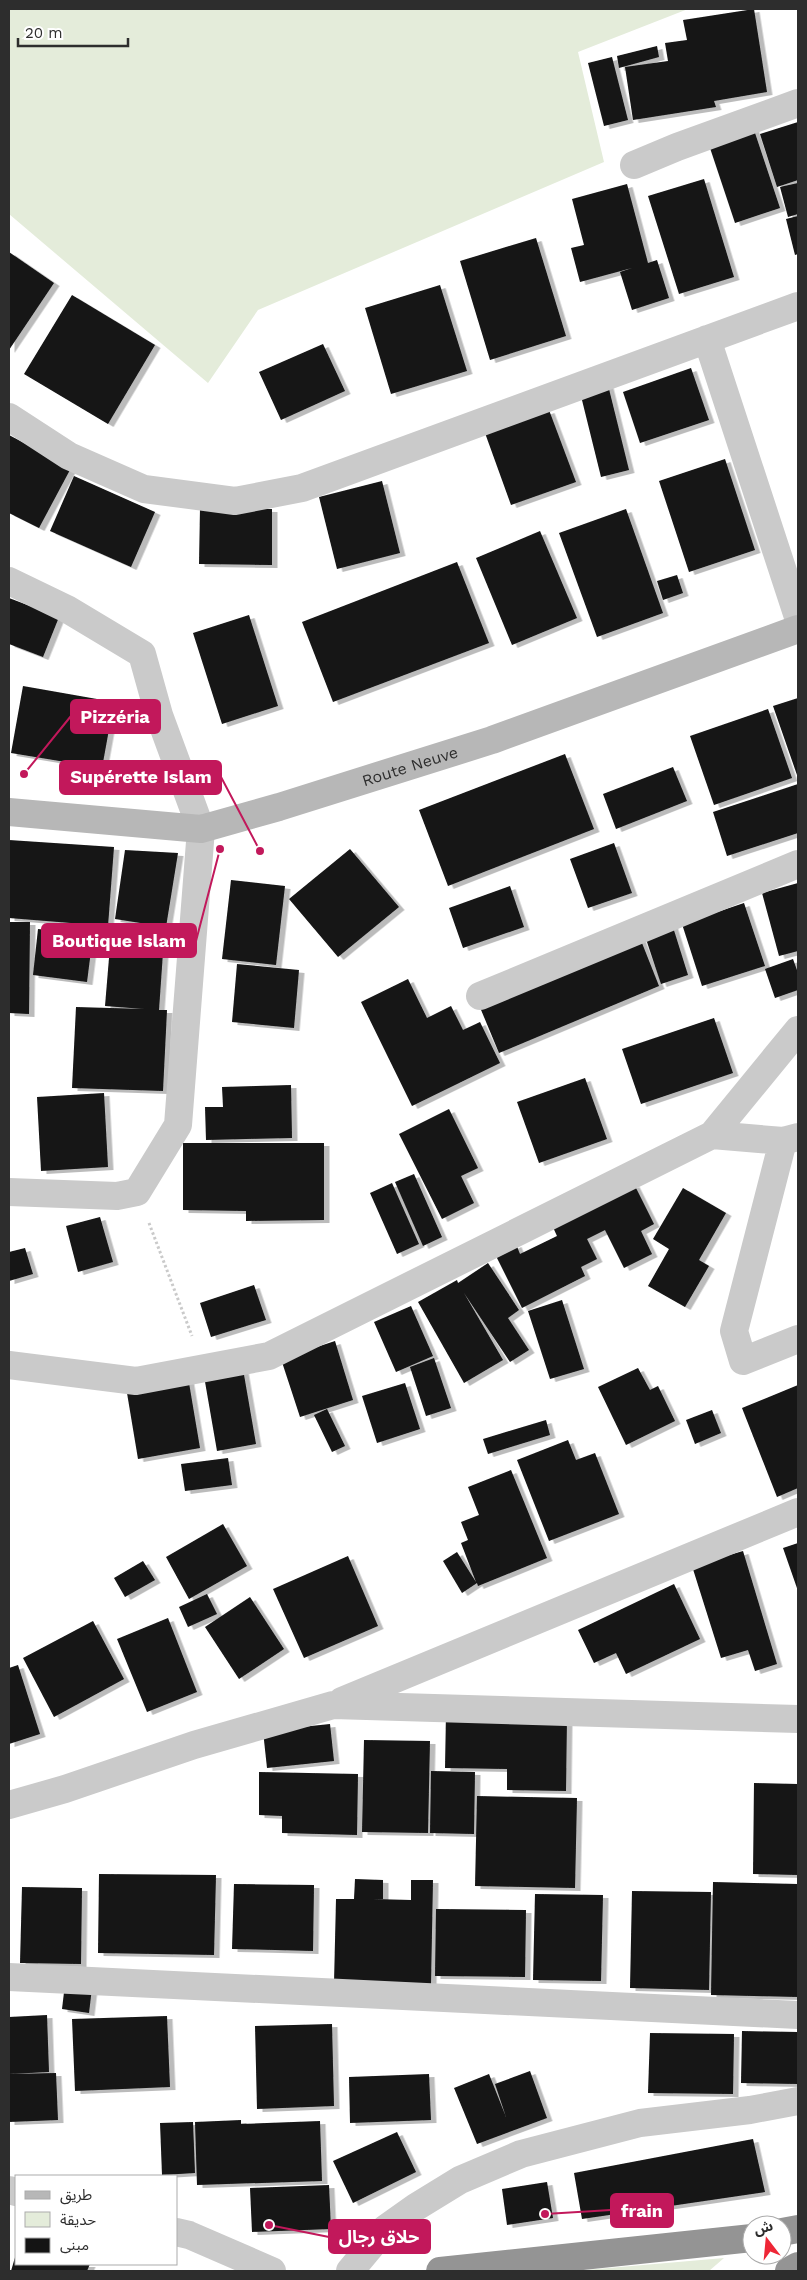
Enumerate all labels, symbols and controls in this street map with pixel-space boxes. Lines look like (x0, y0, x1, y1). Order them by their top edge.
scale bar (18, 15, 128, 47)
text: 20 m (25, 24, 63, 42)
callout: Pizzéria (71, 700, 160, 733)
text: Pizzéria (80, 706, 150, 727)
street label: Route Neuve (360, 742, 460, 790)
callout: Supérette Islam (60, 761, 221, 794)
text: Supérette Islam (70, 766, 212, 787)
callout: Boutique Islam (42, 924, 196, 957)
text: Boutique Islam (52, 930, 186, 951)
legend (15, 2175, 178, 2265)
text: طريق (60, 2186, 92, 2205)
callout: frain (611, 2194, 673, 2227)
text: frain (621, 2200, 663, 2221)
text: حديقة (60, 2211, 96, 2229)
north arrow (742, 2215, 792, 2265)
text: ش (752, 2217, 775, 2238)
callout: حلاق رجال (329, 2220, 430, 2253)
text: حلاق رجال (339, 2226, 419, 2248)
text: مبنى (60, 2236, 89, 2254)

